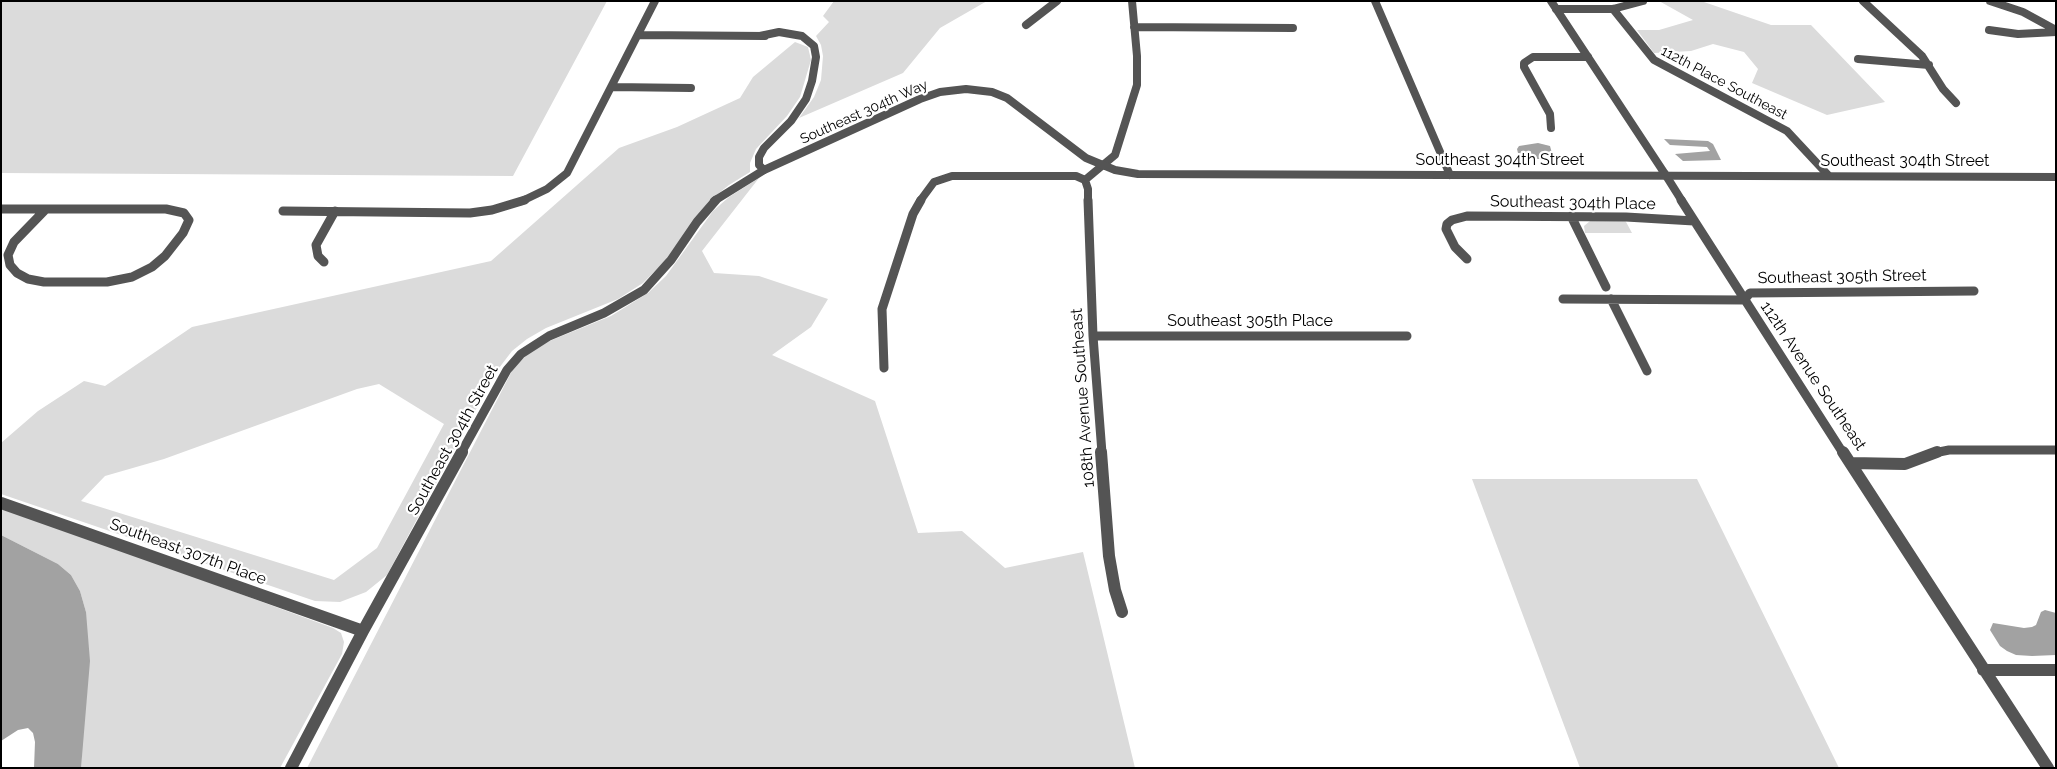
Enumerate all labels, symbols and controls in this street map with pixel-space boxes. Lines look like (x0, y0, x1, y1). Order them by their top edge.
street label: 112th Place Southeast (1658, 43, 1790, 123)
street label: Southeast 304th Way (798, 76, 930, 148)
street label: Southeast 304th Street (1416, 150, 1584, 170)
street label: Southeast 304th Street (1821, 151, 1989, 171)
street label: Southeast 304th Place (1490, 192, 1656, 214)
street label: Southeast 305th Street (1757, 266, 1927, 288)
street label: 112th Avenue Southeast (1756, 298, 1870, 454)
street label: 108th Avenue Southeast (1067, 308, 1099, 488)
street label: Southeast 305th Place (1167, 311, 1333, 331)
street label: Southeast 304th Street (404, 361, 502, 519)
street label: Southeast 307th Place (107, 515, 269, 589)

